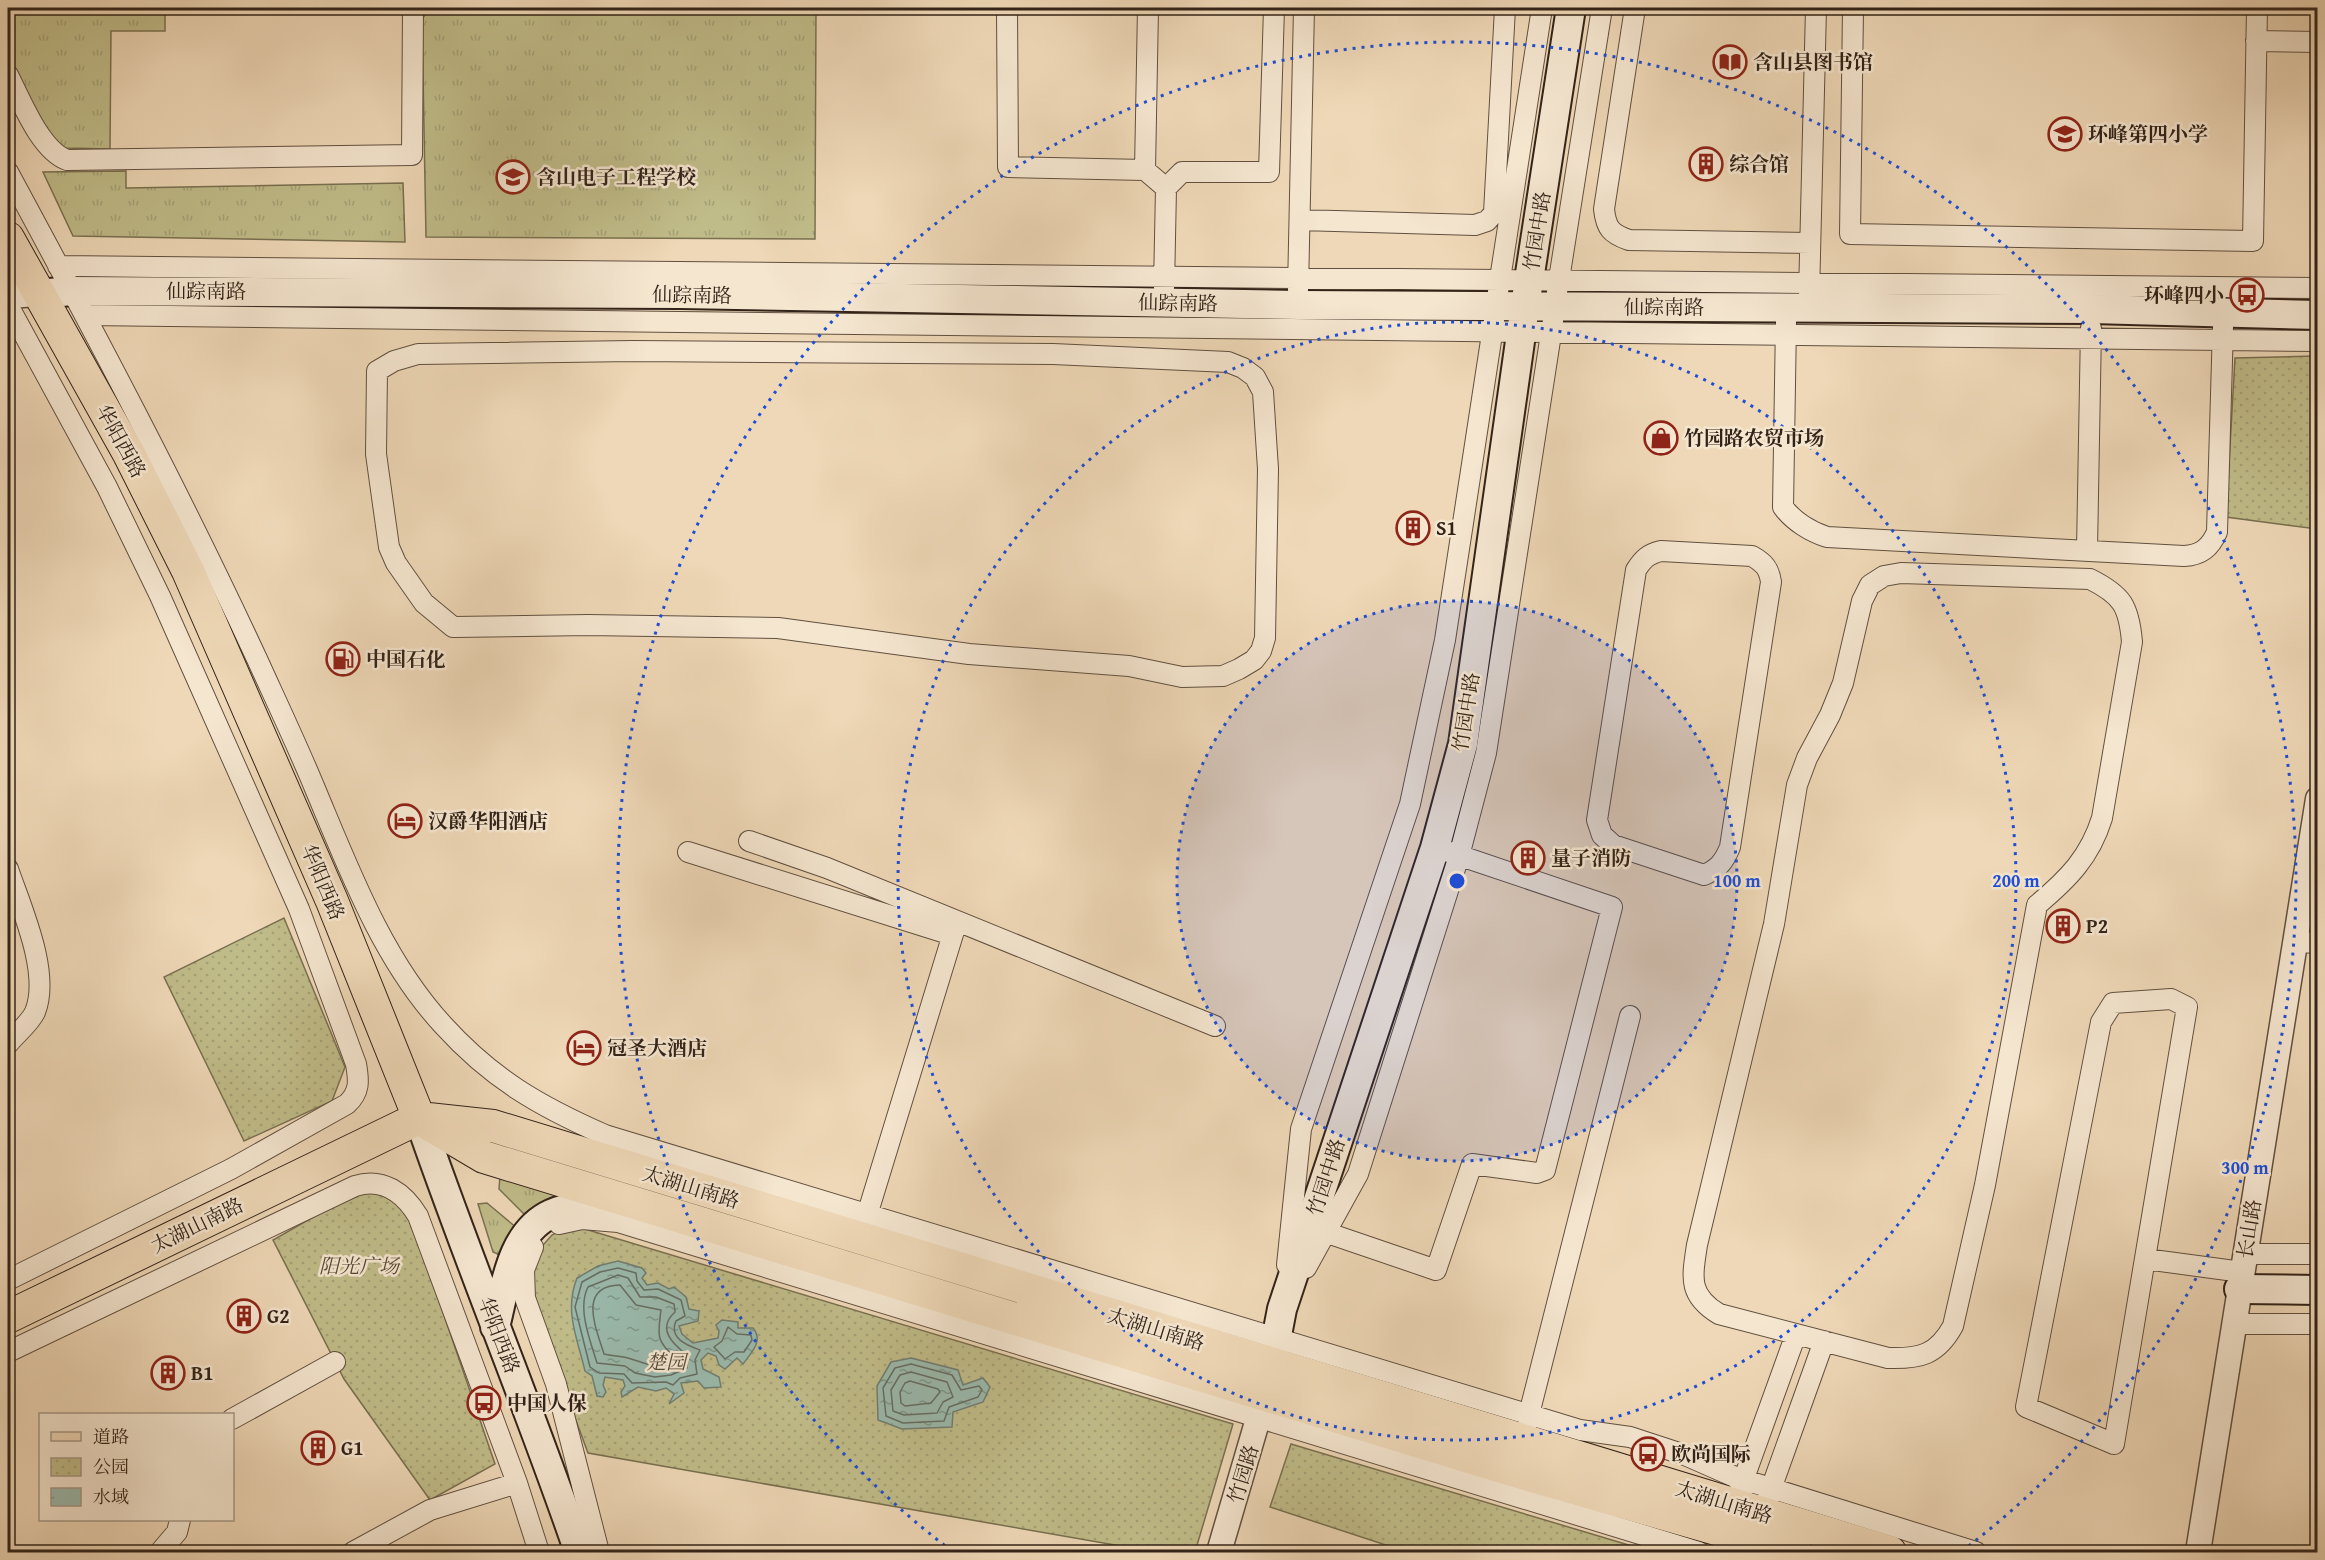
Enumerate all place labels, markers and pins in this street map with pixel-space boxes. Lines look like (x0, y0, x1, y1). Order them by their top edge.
library icon: 含山县图书馆 (1712, 44, 1748, 80)
place label: 含山县图书馆 (1753, 47, 1873, 76)
school or university icon: 环峰第四小学 (2047, 116, 2083, 152)
place label: 环峰第四小学 (2088, 119, 2208, 148)
building icon: 综合馆 (1688, 146, 1724, 182)
place label: 综合馆 (1729, 149, 1789, 178)
school or university icon: 含山电子工程学校 (495, 159, 531, 195)
place label: 含山电子工程学校 (536, 162, 696, 191)
bus stop icon: 环峰四小 (2229, 277, 2265, 313)
place label: 环峰四小 (2144, 280, 2224, 309)
shop icon: 竹园路农贸市场 (1643, 420, 1679, 456)
place label: 竹园路农贸市场 (1684, 423, 1824, 452)
building icon: S1 (1395, 510, 1431, 546)
place label: S1 (1436, 513, 1457, 542)
fuel station icon: 中国石化 (325, 641, 361, 677)
place label: 中国石化 (366, 644, 446, 673)
hotel icon: 汉爵华阳酒店 (387, 803, 423, 839)
place label: 汉爵华阳酒店 (428, 806, 548, 835)
building icon: 量子消防 (1510, 840, 1546, 876)
place label: 量子消防 (1551, 843, 1631, 872)
centre of rings (1447, 871, 1467, 891)
building icon: P2 (2045, 908, 2081, 944)
place label: P2 (2086, 911, 2108, 940)
hotel icon: 冠圣大酒店 (566, 1030, 602, 1066)
place label: 冠圣大酒店 (607, 1033, 707, 1062)
building icon: G2 (226, 1298, 262, 1334)
place label: G2 (267, 1301, 290, 1330)
building icon: B1 (150, 1355, 186, 1391)
place label: B1 (191, 1358, 214, 1387)
bus stop icon: 中国人保 (466, 1385, 502, 1421)
place label: 中国人保 (507, 1388, 587, 1417)
building icon: G1 (300, 1430, 336, 1466)
place label: G1 (341, 1433, 364, 1462)
bus stop icon: 欧尚国际 (1630, 1436, 1666, 1472)
place label: 欧尚国际 (1671, 1439, 1751, 1468)

